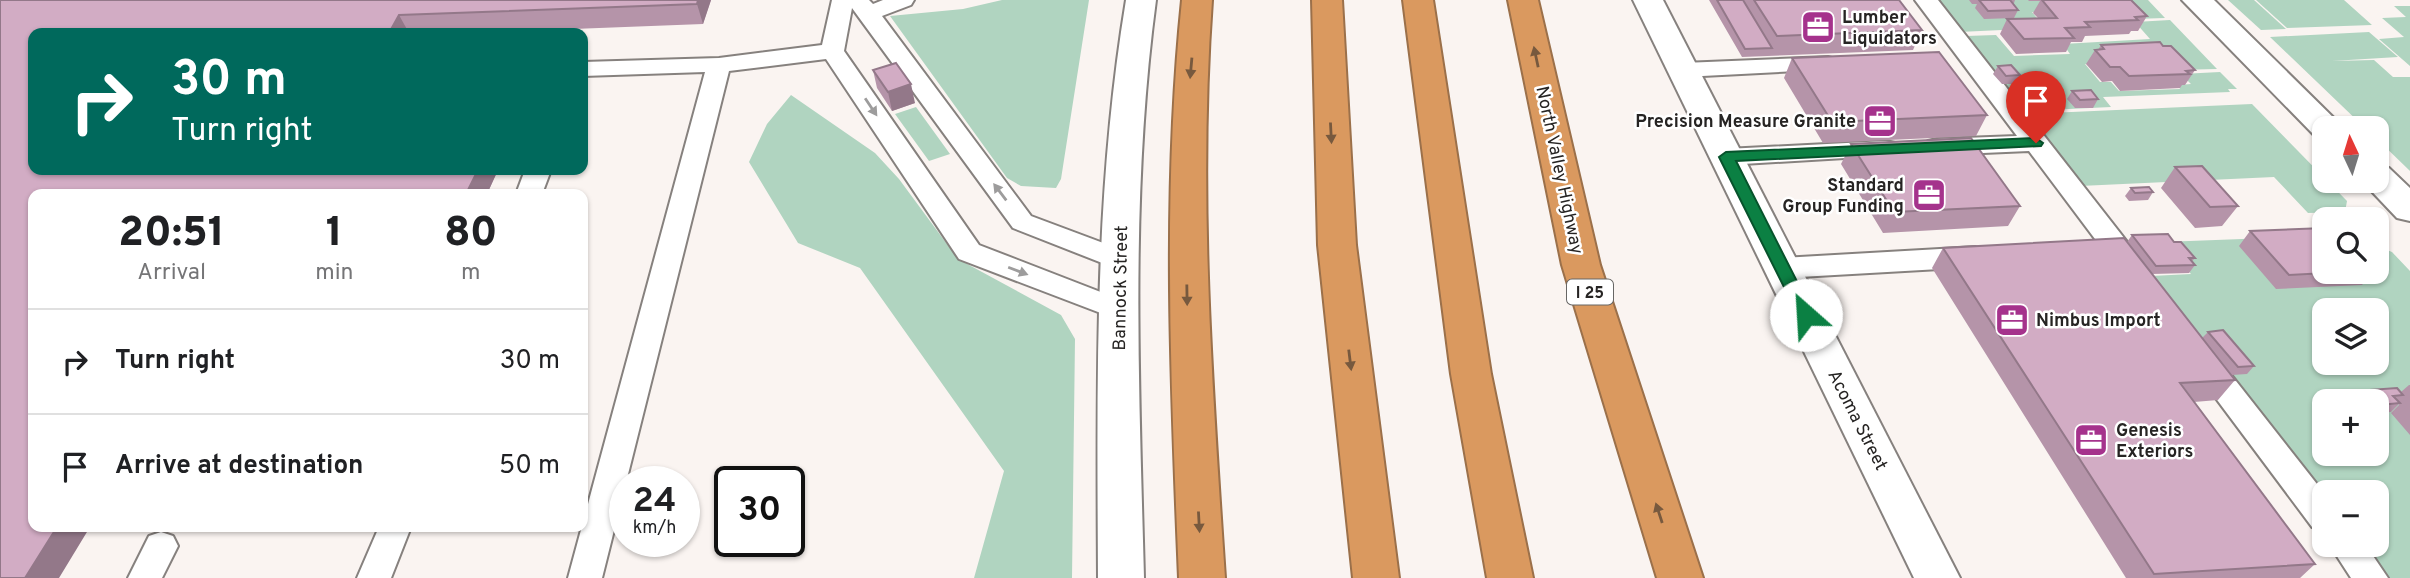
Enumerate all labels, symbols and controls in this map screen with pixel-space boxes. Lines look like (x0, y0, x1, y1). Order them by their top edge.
place label: Lumber Liquidators (1842, 7, 1937, 51)
office icon: Lumber Liquidators (1799, 8, 1837, 46)
one-way arrow (1530, 46, 1541, 68)
text: 30 m (171, 51, 287, 113)
icon: right (56, 56, 147, 147)
one-way arrow (1185, 57, 1196, 79)
pin (2006, 71, 2066, 143)
icon: arrive (2017, 82, 2055, 120)
street label: North Valley Highway (1529, 84, 1588, 257)
one-way arrow (864, 98, 878, 116)
office icon: Precision Measure Granite (1861, 102, 1899, 140)
place label: Precision Measure Granite (1635, 111, 1856, 134)
text: Turn right (171, 112, 313, 152)
north arrow (2312, 116, 2389, 192)
map controls (2312, 116, 2389, 557)
one-way arrow (1326, 123, 1337, 145)
place label: Standard Group Funding (1782, 175, 1904, 219)
office icon: Standard Group Funding (1910, 176, 1948, 214)
one-way arrow (994, 183, 1008, 201)
button: search (2312, 207, 2389, 284)
text: 20:51 (118, 208, 225, 261)
text: 1 (326, 208, 343, 261)
text: 80 (444, 208, 498, 261)
street label: Bannock Street (1109, 225, 1134, 351)
text: Arrival (137, 259, 206, 288)
text: min (315, 259, 354, 288)
text: m (461, 259, 481, 288)
one-way arrow (1008, 265, 1029, 276)
position arrow (1769, 278, 1843, 352)
road number: I 25 (1567, 280, 1613, 304)
one-way arrow (1181, 284, 1193, 306)
button: layers (2312, 298, 2389, 375)
office icon: Nimbus Import (1993, 301, 2031, 339)
place label: Nimbus Import (2036, 310, 2161, 333)
icon: right (56, 343, 94, 381)
text: Turn right (115, 345, 235, 378)
text: 30 m (500, 345, 560, 378)
one-way arrow (1345, 349, 1356, 371)
street label: Acoma Street (1822, 367, 1892, 475)
button: + (2312, 389, 2389, 466)
place label: Genesis Exteriors (2116, 420, 2193, 464)
office icon: Genesis Exteriors (2072, 421, 2110, 459)
icon: arrive (56, 448, 94, 486)
text: Arrive at destination (115, 450, 363, 483)
text: 50 m (499, 450, 560, 483)
speed limit sign: 30 (714, 466, 805, 557)
text: 24 (633, 480, 676, 524)
button: − (2312, 480, 2389, 557)
one-way arrow (1653, 502, 1664, 523)
one-way arrow (1193, 512, 1204, 534)
text: km/h (633, 517, 676, 540)

